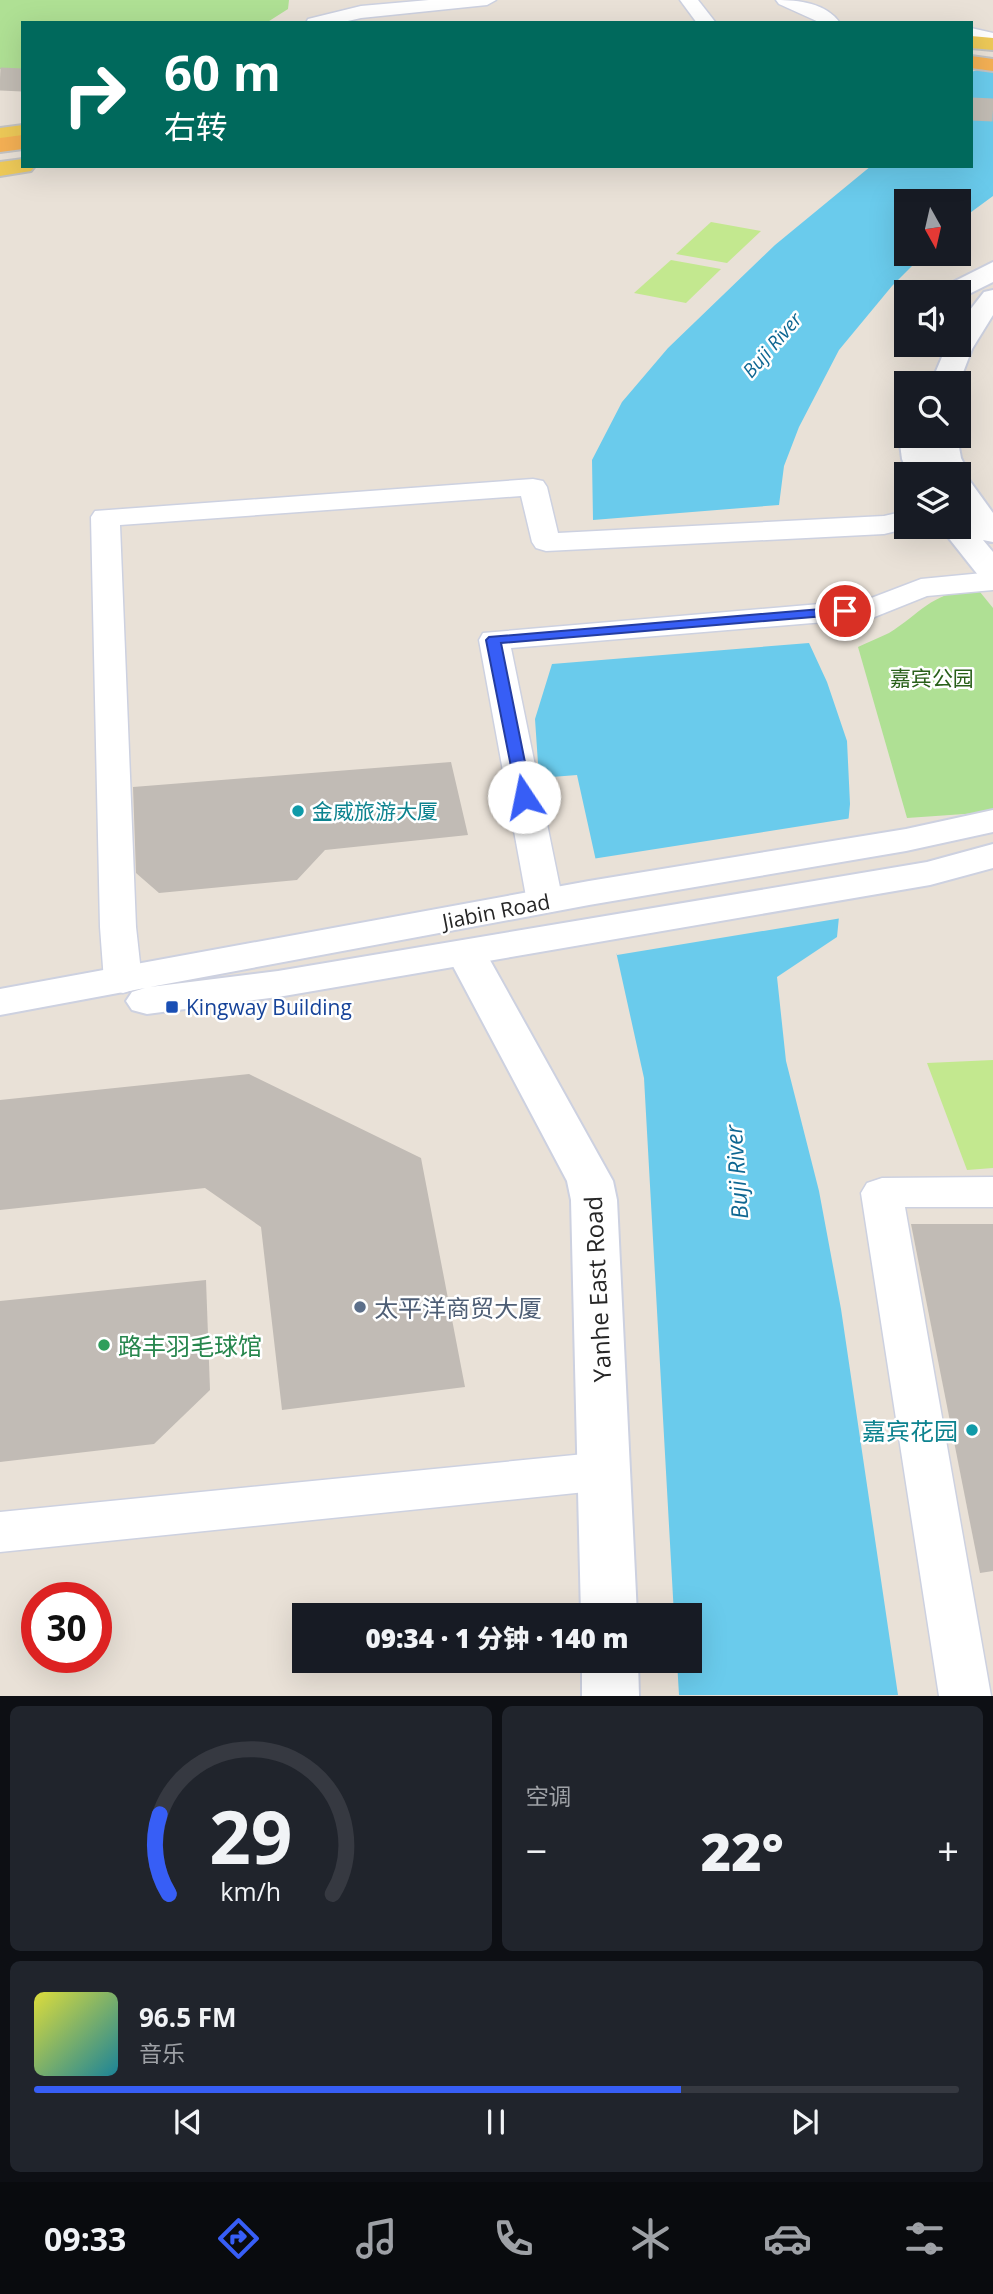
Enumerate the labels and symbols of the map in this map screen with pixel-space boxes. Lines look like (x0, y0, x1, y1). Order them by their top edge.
north arrow (894, 189, 971, 266)
water label: Buji River (737, 306, 808, 383)
pin (815, 581, 875, 641)
park label: 嘉宾公园 (890, 664, 974, 692)
position arrow (487, 760, 561, 834)
place label: 金威旅游大厦 (312, 797, 438, 825)
marker: 金威旅游大厦 (290, 803, 306, 819)
street label: Jiabin Road (438, 887, 552, 936)
place label: Kingway Building (186, 993, 352, 1021)
marker: Kingway Building (164, 999, 180, 1015)
water label: Buji River (717, 1123, 755, 1220)
street label: Yanhe East Road (576, 1195, 618, 1383)
place label: 太平洋商贸大厦 (374, 1291, 542, 1324)
marker: 太平洋商贸大厦 (352, 1299, 368, 1315)
place label: 路丰羽毛球馆 (118, 1329, 262, 1362)
marker: 路丰羽毛球馆 (96, 1337, 112, 1353)
place label: 嘉宾花园 (862, 1414, 958, 1447)
marker: 嘉宾花园 (964, 1422, 980, 1438)
speed limit sign: 30 (21, 1582, 112, 1673)

